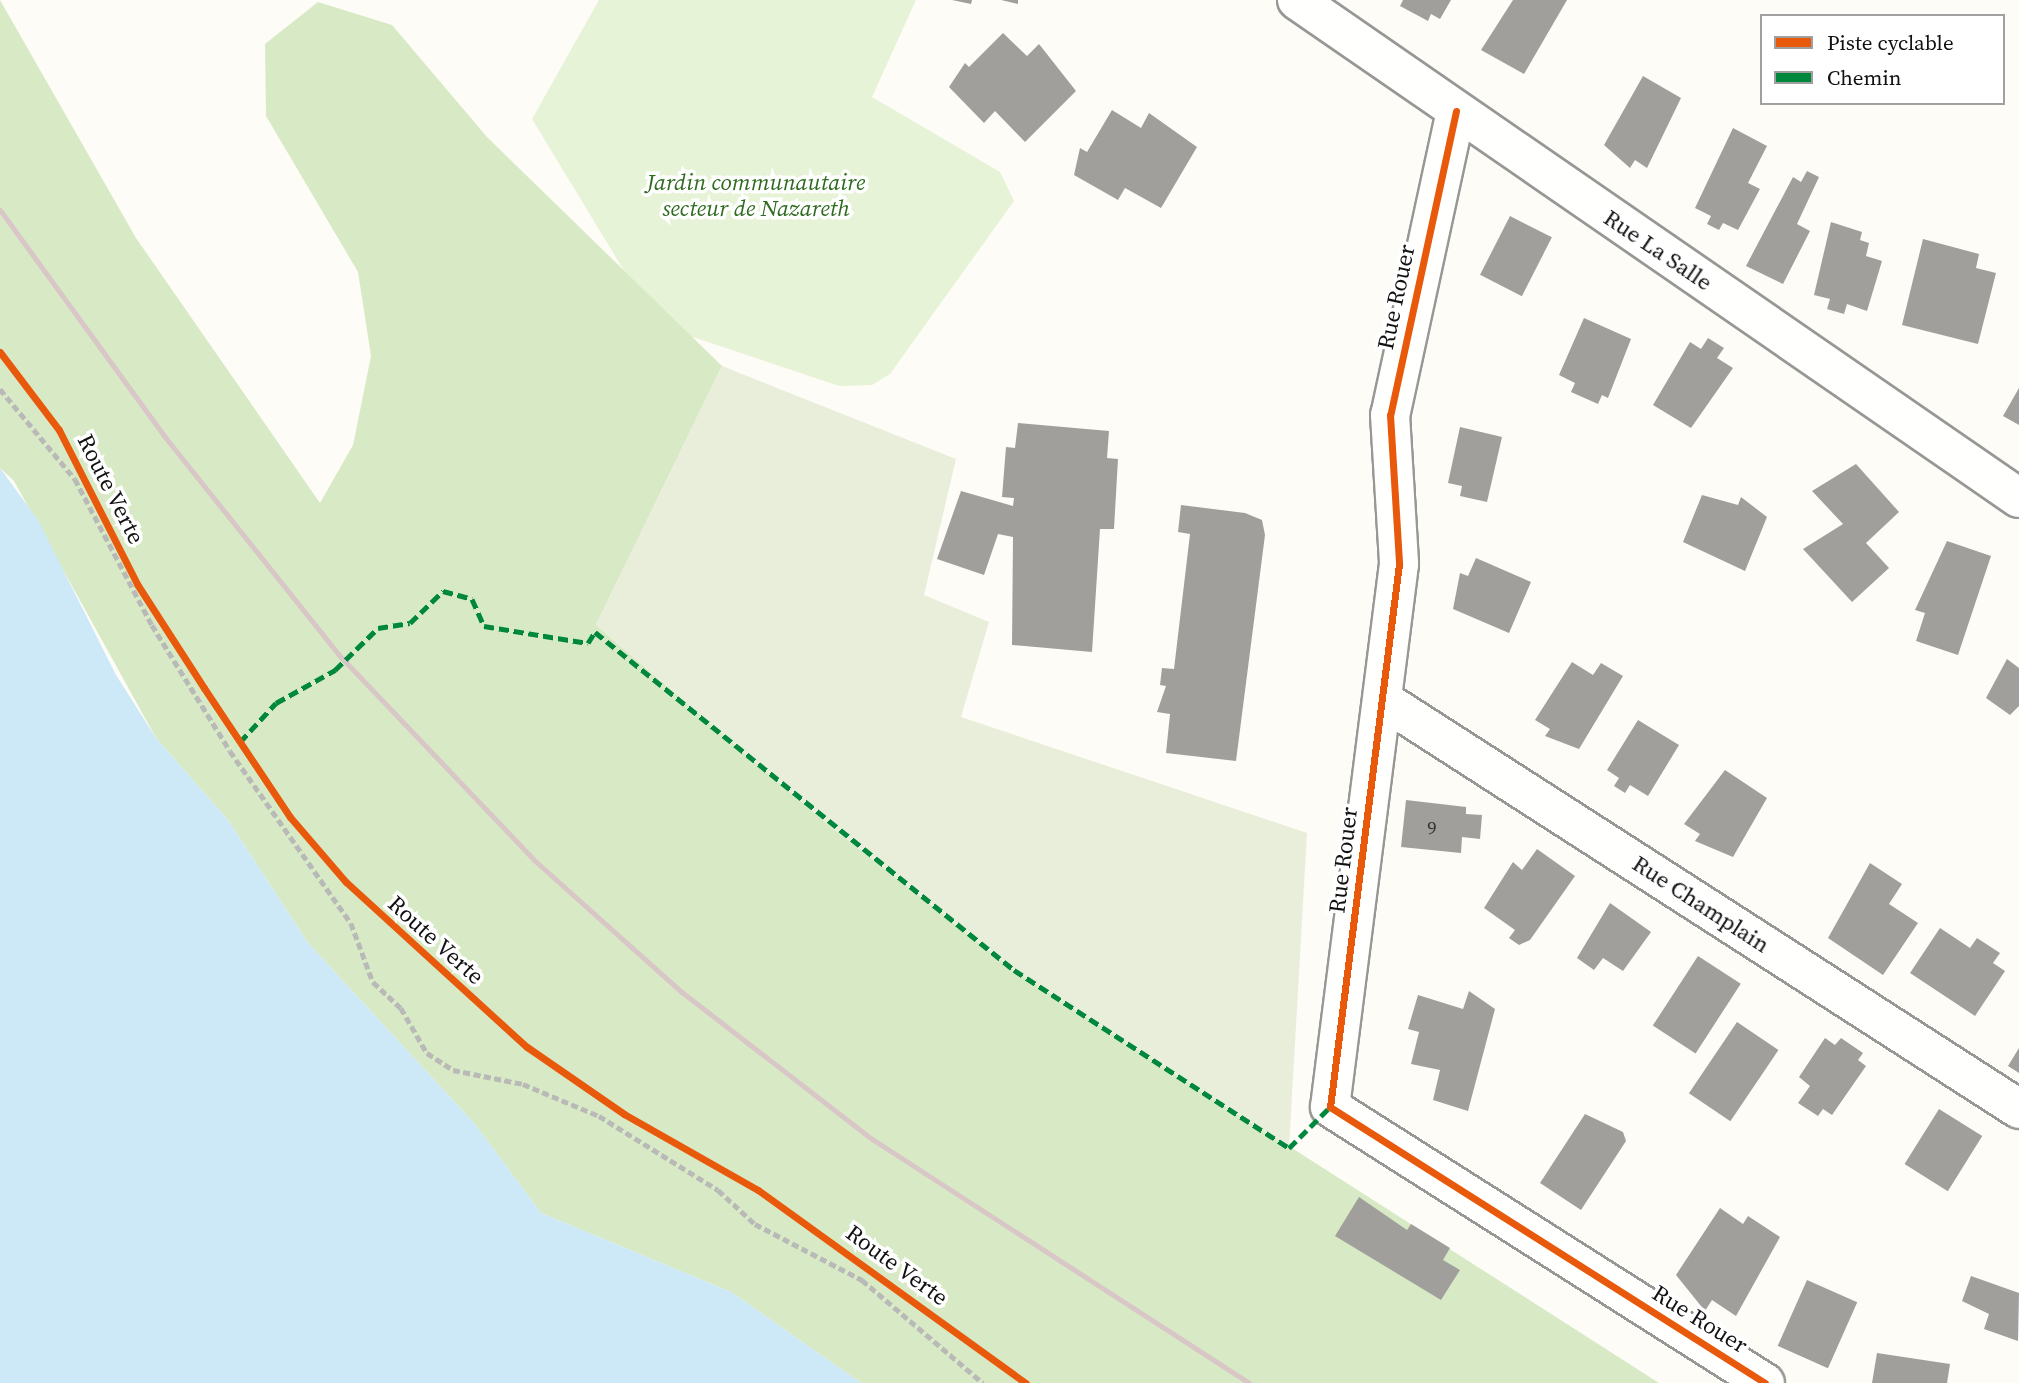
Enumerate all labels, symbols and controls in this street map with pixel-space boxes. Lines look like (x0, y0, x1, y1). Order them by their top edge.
legend (1760, 14, 2005, 105)
text: Piste cyclable (1827, 28, 1954, 57)
text: Chemin (1827, 63, 1902, 92)
park label: Jardin communautaire secteur de Nazareth (647, 168, 865, 222)
street label: Rue La Salle (1599, 204, 1717, 296)
street label: Rue Rouer (1371, 242, 1421, 352)
street label: Route Verte (71, 429, 151, 549)
street label: Rue Rouer (1323, 805, 1363, 915)
house number: 9 (1427, 817, 1437, 839)
street label: Rue Champlain (1627, 850, 1775, 958)
street label: Route Verte (382, 890, 490, 990)
street label: Route Verte (840, 1219, 954, 1311)
street label: Rue Rouer (1647, 1279, 1753, 1359)

